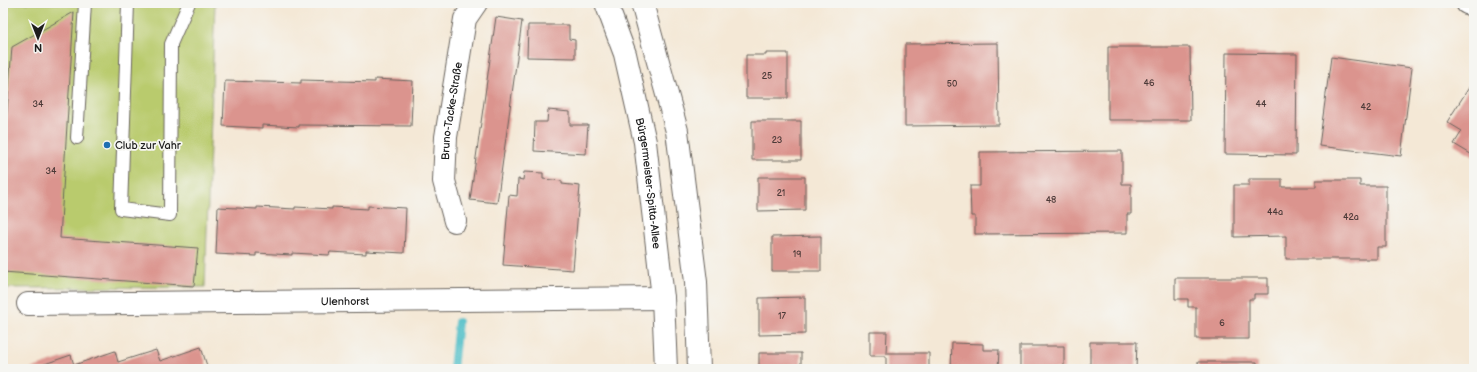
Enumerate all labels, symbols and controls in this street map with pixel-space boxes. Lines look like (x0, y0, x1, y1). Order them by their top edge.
north arrow (18, 18, 58, 58)
text: N (34, 41, 42, 54)
street label: Bruno-Tacke-Straße (438, 60, 465, 160)
house number: 25 (762, 71, 772, 82)
house number: 46 (1144, 78, 1155, 89)
house number: 50 (947, 79, 957, 90)
house number: 34 (32, 99, 44, 110)
house number: 44 (1256, 99, 1267, 110)
house number: 42 (1361, 102, 1372, 113)
street label: Bürgermeister-Spitta-Allee (633, 116, 664, 250)
house number: 23 (772, 135, 783, 146)
place label: Club zur Vahr (115, 139, 182, 152)
marker: Club zur Vahr (102, 140, 112, 150)
house number: 34 (45, 166, 57, 177)
house number: 21 (777, 188, 785, 199)
house number: 48 (1046, 195, 1056, 206)
house number: 44a (1267, 207, 1283, 218)
house number: 42a (1343, 212, 1359, 223)
house number: 19 (793, 249, 801, 260)
street label: Ulenhorst (321, 294, 370, 308)
house number: 17 (778, 311, 787, 322)
house number: 6 (1219, 318, 1225, 329)

